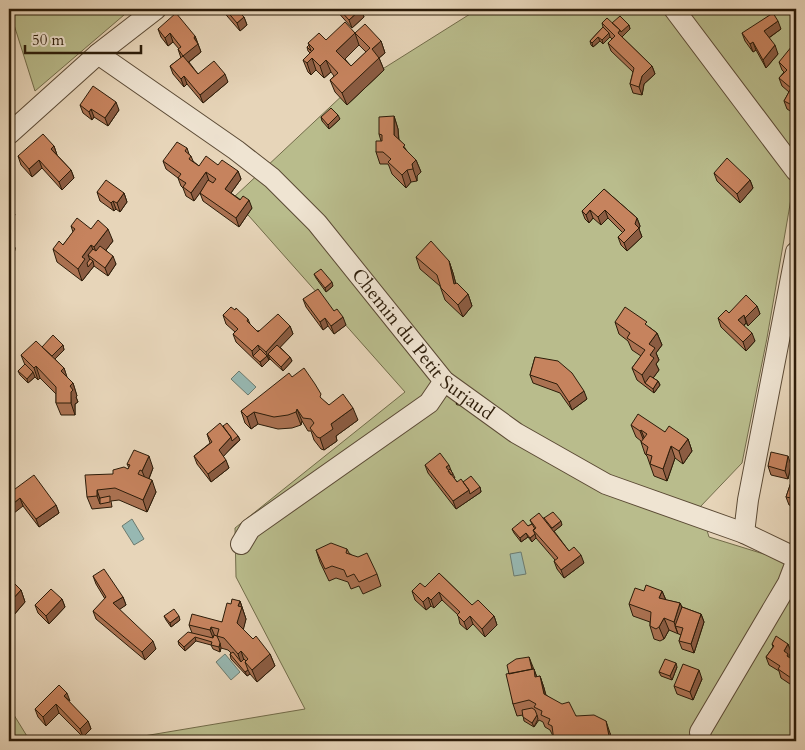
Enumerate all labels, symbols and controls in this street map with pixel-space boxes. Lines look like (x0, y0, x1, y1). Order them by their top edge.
scale bar (25, 22, 141, 54)
text: 50 m (32, 30, 64, 50)
street label: Chemin du Petit Surjaud (345, 263, 499, 426)

